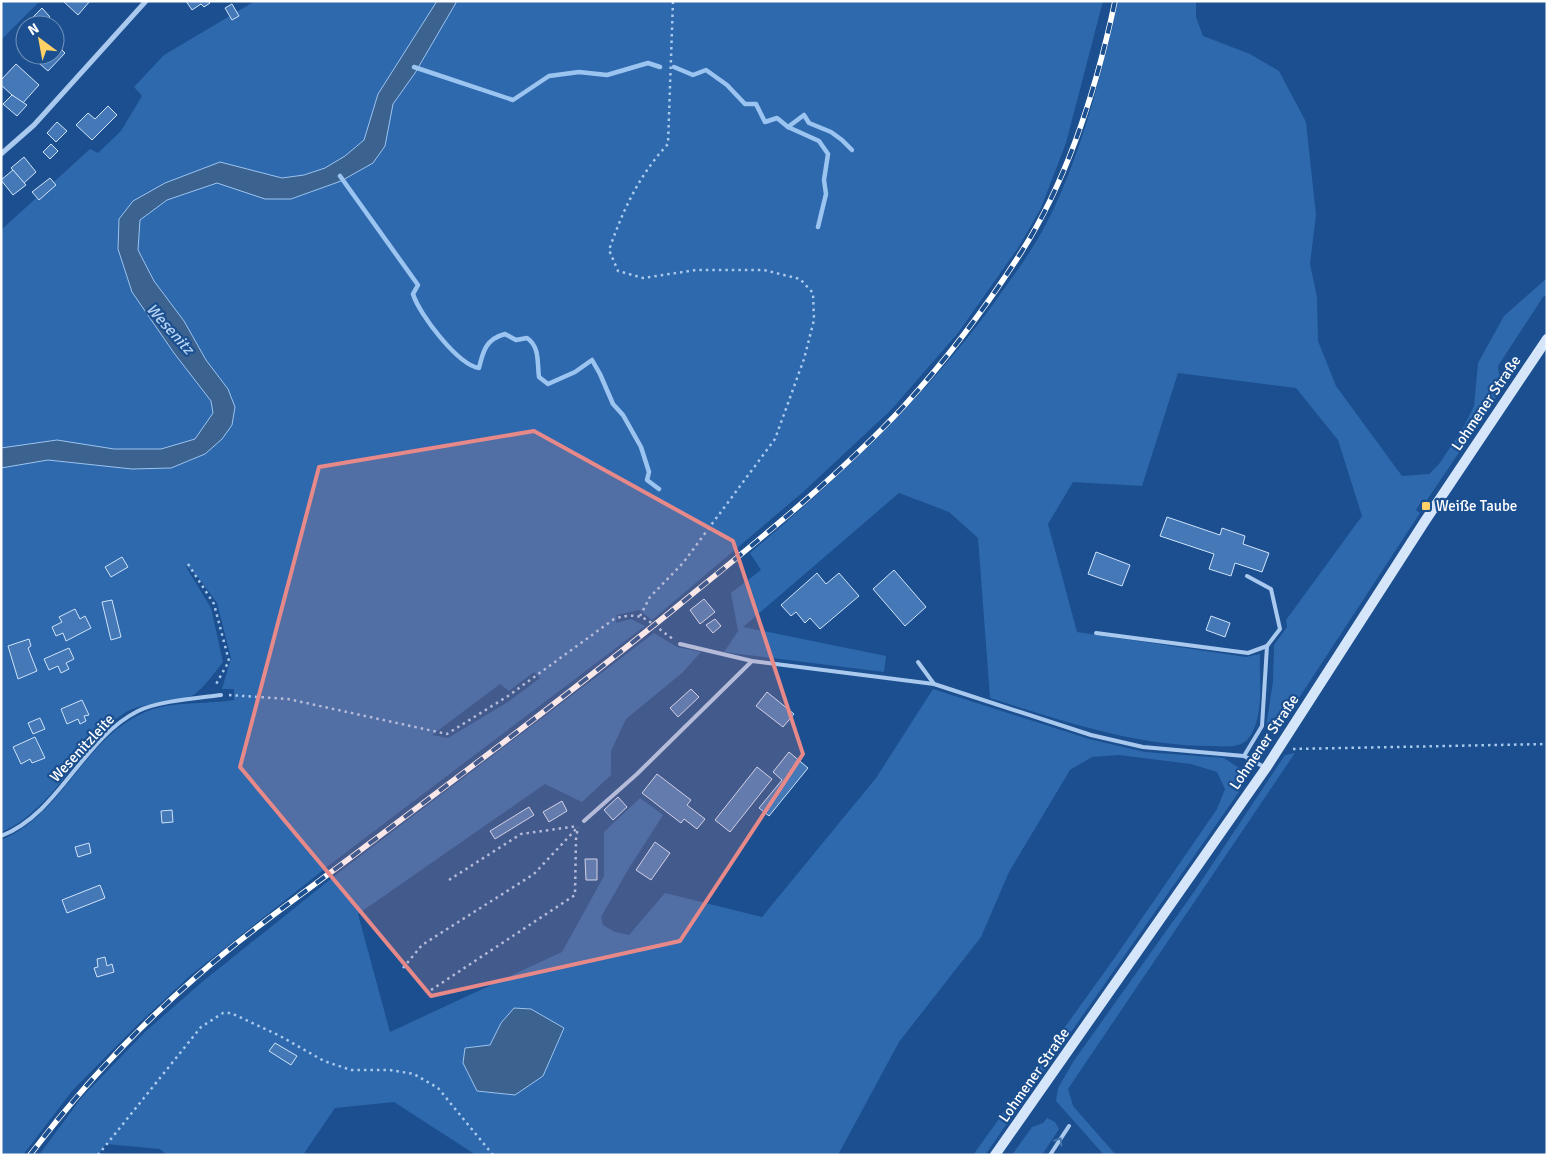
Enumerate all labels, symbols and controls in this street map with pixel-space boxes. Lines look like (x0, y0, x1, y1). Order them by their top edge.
north arrow (15, 15, 65, 65)
text: N (25, 20, 42, 39)
water label: Wesenitz (142, 299, 199, 360)
street label: Lohmener Straße (1448, 352, 1524, 454)
place label: Weiße Taube (1436, 497, 1517, 515)
marker: Weiße Taube (1420, 500, 1432, 512)
street label: Lohmener Straße (1226, 691, 1302, 793)
street label: Wesenitzleite (46, 710, 118, 786)
street label: Lohmener Straße (995, 1024, 1073, 1126)
one-way arrow (1053, 1137, 1063, 1146)

